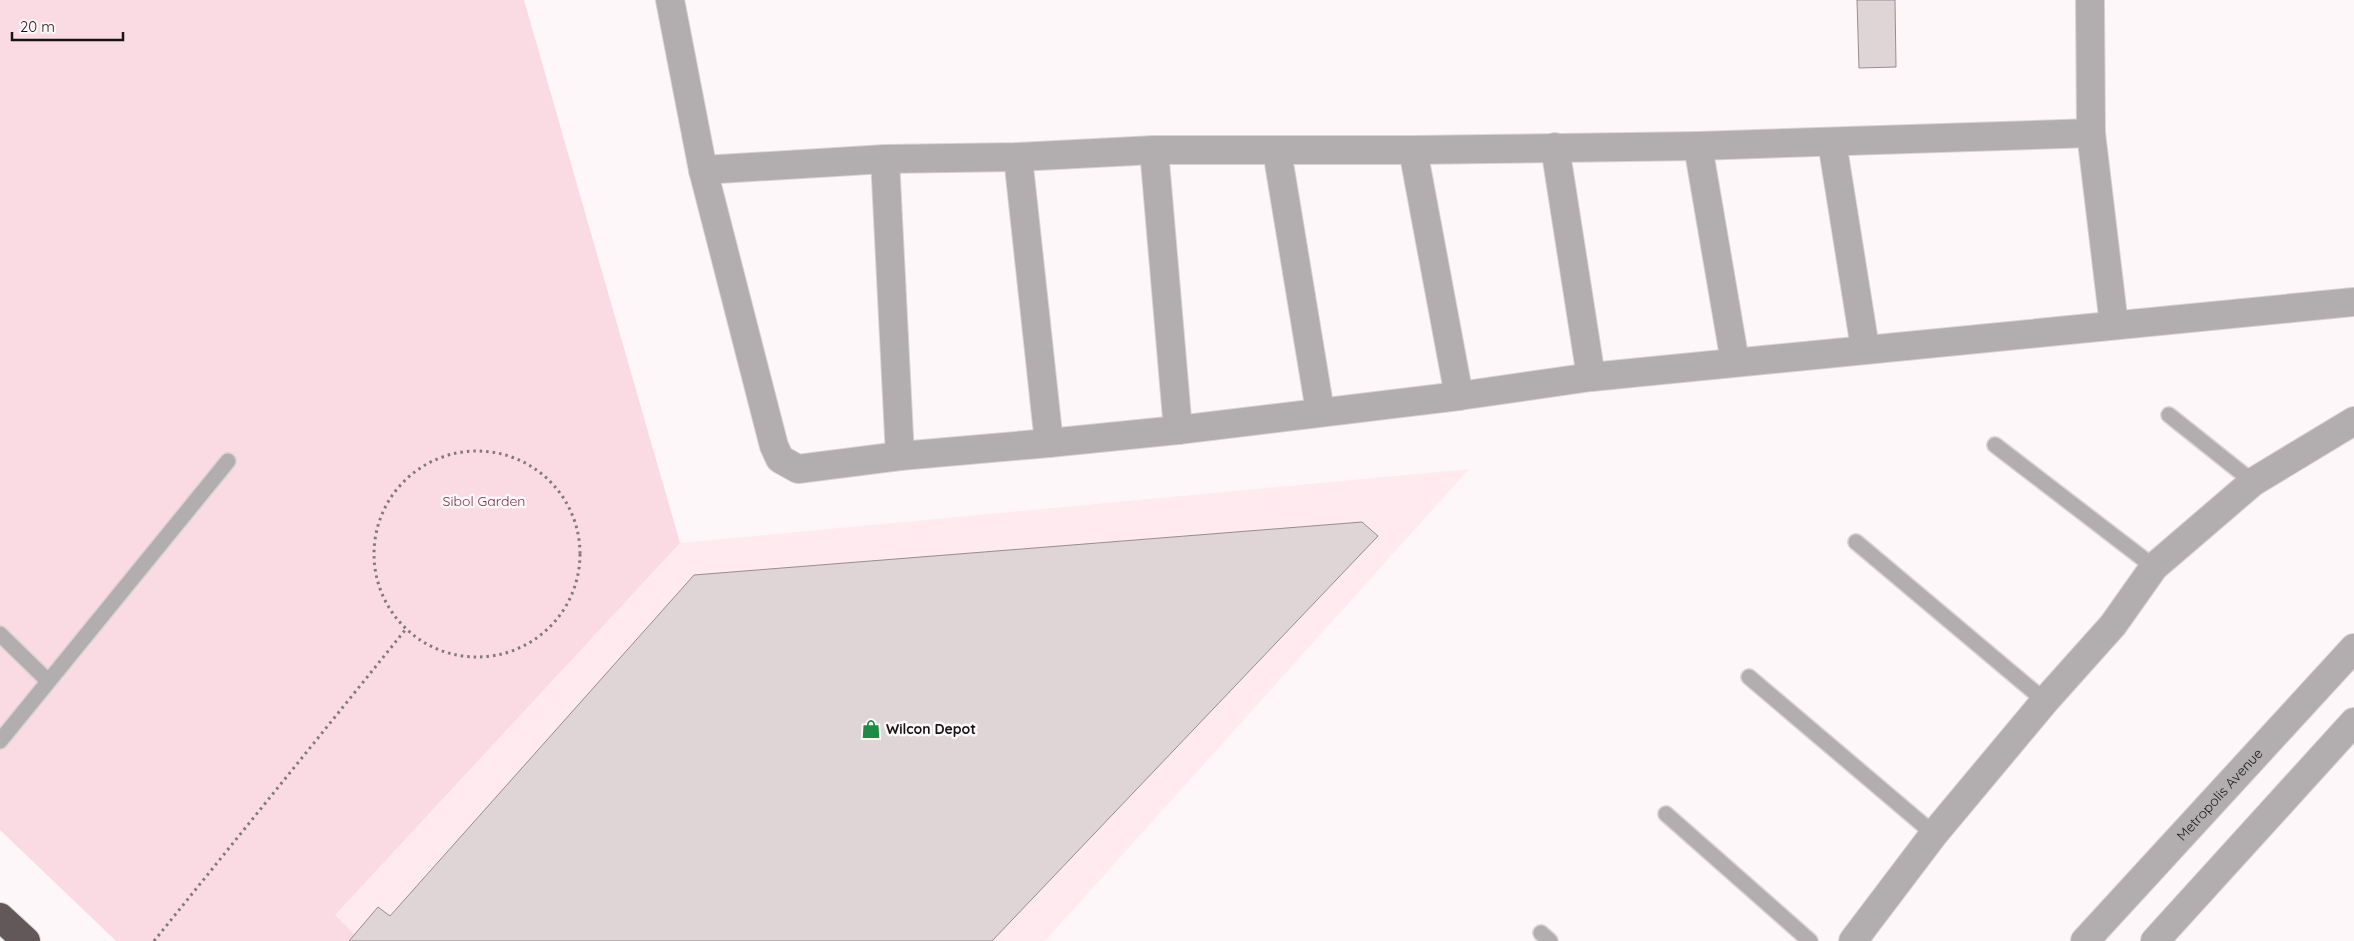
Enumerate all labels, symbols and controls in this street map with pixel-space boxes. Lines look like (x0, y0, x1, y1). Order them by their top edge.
scale bar (12, 10, 124, 42)
text: 20 m (20, 17, 55, 36)
park label: Sibol Garden (443, 492, 525, 510)
shop icon: Wilcon Depot (860, 718, 882, 740)
place label: Wilcon Depot (886, 720, 976, 738)
street label: Metropolis Avenue (2173, 744, 2267, 844)

